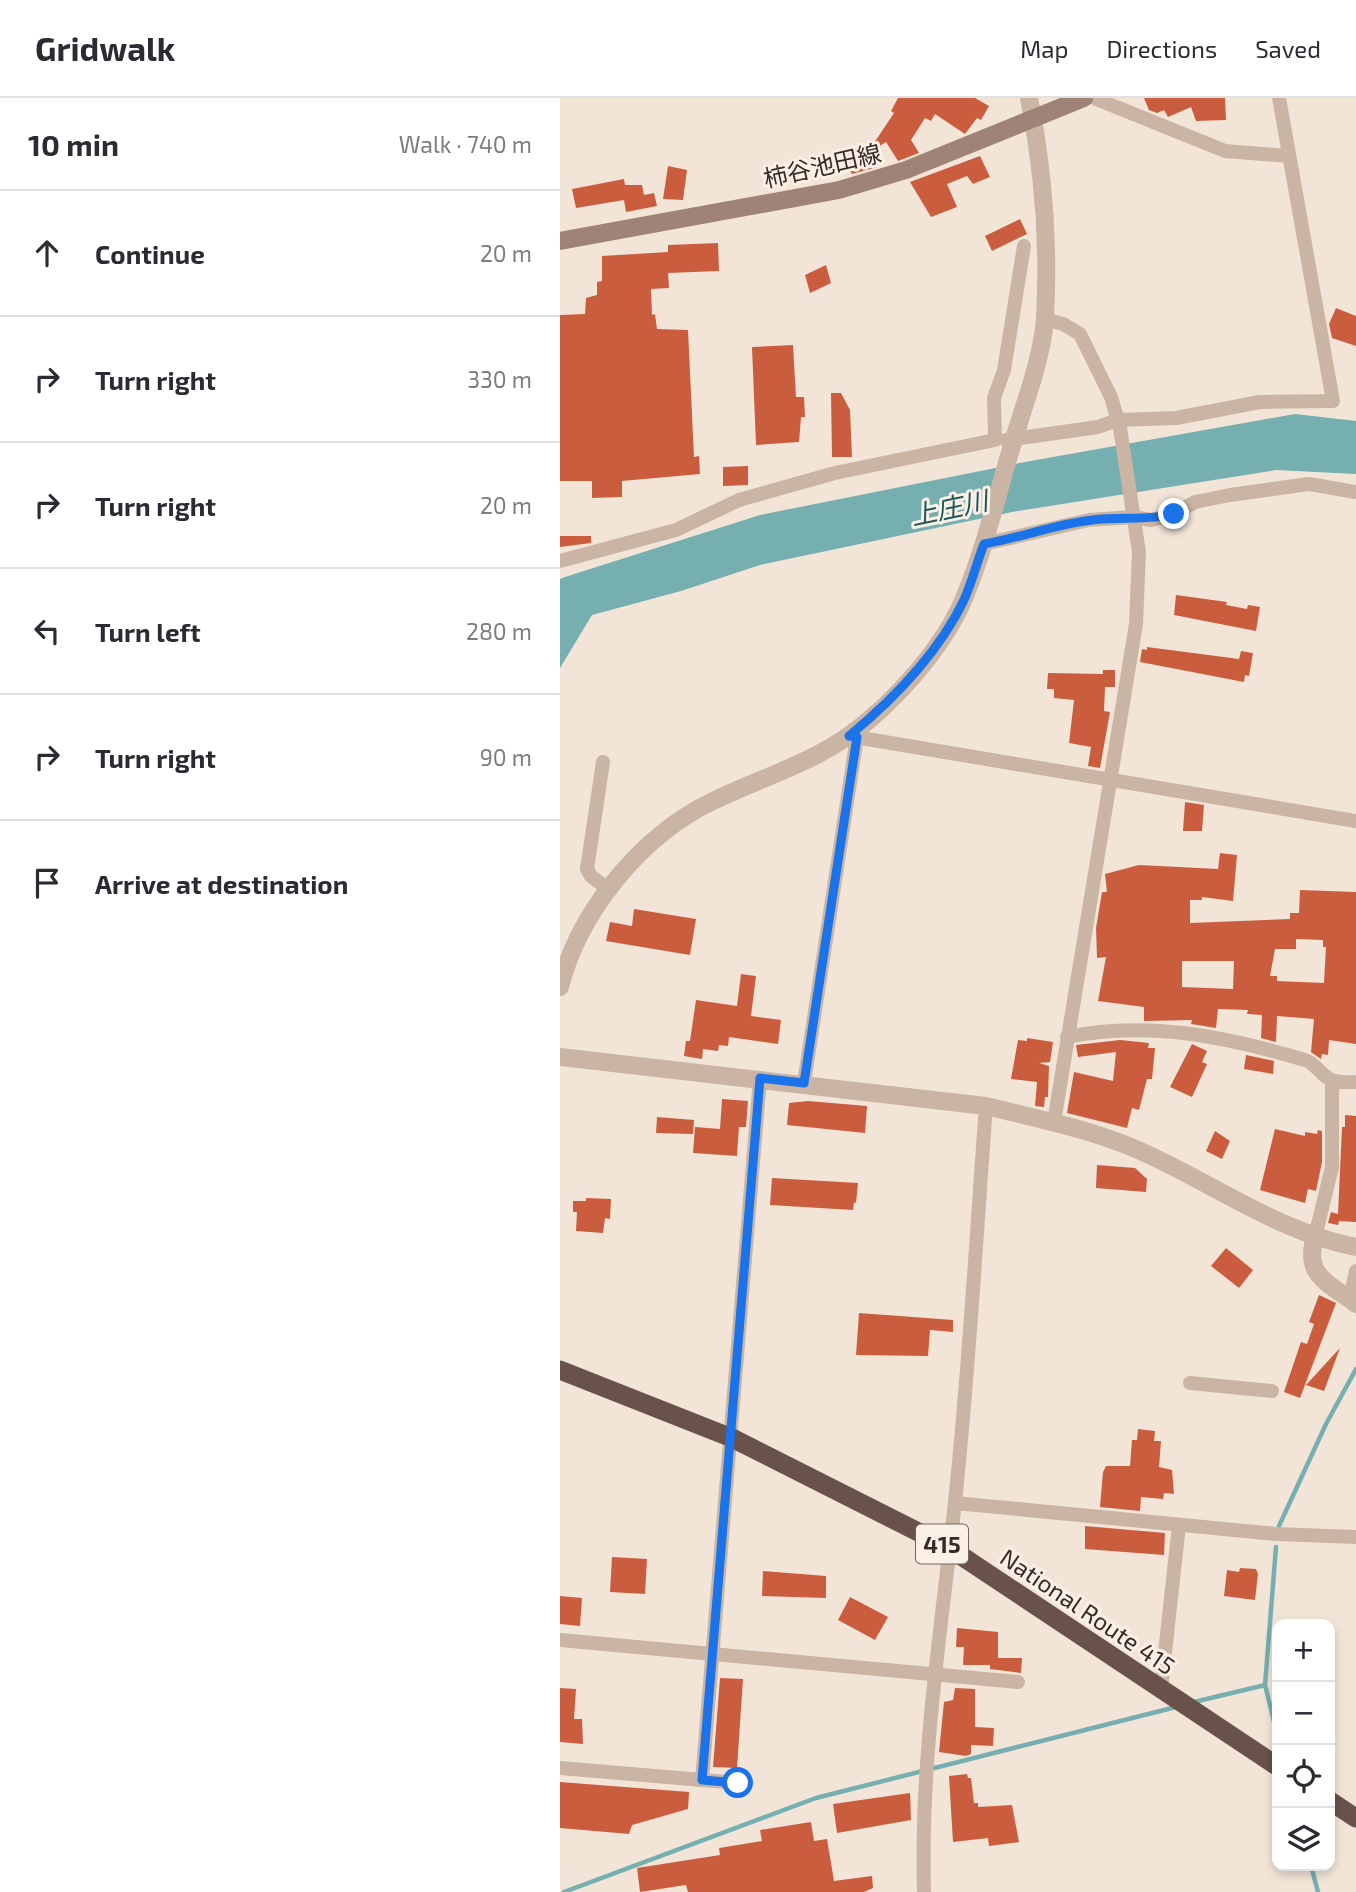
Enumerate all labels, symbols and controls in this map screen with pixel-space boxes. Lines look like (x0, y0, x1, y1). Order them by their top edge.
text: Gridwalk (35, 28, 175, 68)
text: Map (1020, 34, 1068, 63)
text: Directions (1106, 34, 1217, 63)
text: Saved (1255, 34, 1321, 63)
text: 10 min (28, 126, 119, 162)
text: Walk · 740 m (399, 130, 532, 158)
street label: 柿谷池田線 (760, 137, 884, 193)
icon: ahead (28, 234, 66, 272)
text: Continue (95, 238, 205, 269)
text: 20 m (480, 239, 532, 267)
icon: right (28, 360, 66, 398)
text: Turn right (95, 364, 216, 395)
text: 330 m (467, 365, 532, 393)
water label: 上庄川 (908, 483, 993, 530)
icon: right (28, 486, 66, 524)
text: Turn right (95, 490, 216, 521)
text: 20 m (480, 491, 532, 519)
route end (1158, 498, 1189, 529)
icon: left (28, 612, 66, 650)
text: Turn left (95, 616, 201, 647)
text: 280 m (466, 617, 532, 645)
icon: right (28, 738, 66, 776)
text: Turn right (95, 742, 216, 773)
text: 90 m (480, 743, 532, 771)
icon: arrive (28, 864, 66, 902)
text: Arrive at destination (95, 868, 348, 899)
road number: 415 (916, 1525, 968, 1564)
street label: National Route 415 (995, 1542, 1181, 1680)
map controls (1272, 1619, 1335, 1871)
button: + (1272, 1619, 1335, 1682)
button: − (1272, 1682, 1335, 1745)
button: locate (1272, 1745, 1335, 1808)
route start (722, 1767, 753, 1798)
button: layers (1272, 1808, 1335, 1871)

